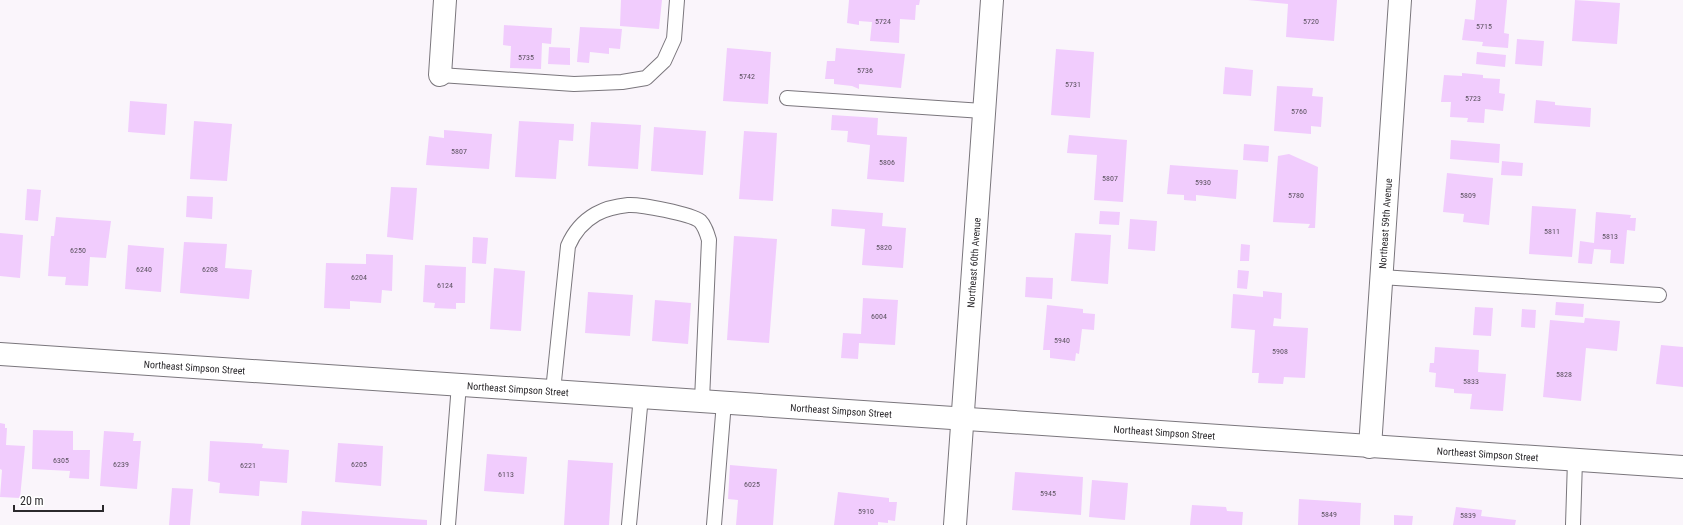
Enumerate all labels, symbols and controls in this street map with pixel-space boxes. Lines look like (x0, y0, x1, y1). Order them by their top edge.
house number: 5724 (875, 17, 891, 26)
house number: 5720 (1303, 17, 1319, 26)
house number: 5715 (1476, 22, 1492, 31)
house number: 5735 (518, 53, 534, 62)
house number: 5736 (857, 66, 873, 75)
house number: 5742 (739, 72, 755, 81)
house number: 5731 (1065, 80, 1081, 89)
house number: 5723 (1465, 94, 1481, 103)
house number: 5760 (1291, 107, 1307, 116)
house number: 5807 (451, 147, 467, 156)
house number: 5806 (879, 158, 895, 167)
house number: 5807 (1102, 174, 1118, 183)
house number: 5930 (1195, 178, 1211, 187)
street label: Northeast 59th Avenue (1377, 178, 1394, 269)
house number: 5780 (1288, 191, 1304, 200)
house number: 5809 (1460, 191, 1476, 200)
street label: Northeast 60th Avenue (965, 217, 983, 308)
house number: 5811 (1544, 227, 1560, 236)
house number: 5813 (1602, 232, 1618, 241)
house number: 5820 (876, 243, 892, 252)
house number: 6250 (70, 246, 86, 255)
house number: 6240 (136, 265, 152, 274)
house number: 6208 (202, 265, 218, 274)
house number: 6204 (351, 273, 367, 282)
house number: 6124 (437, 281, 453, 290)
house number: 6004 (871, 312, 887, 321)
house number: 5940 (1054, 336, 1070, 345)
house number: 5908 (1272, 347, 1288, 356)
street label: Northeast Simpson Street (143, 359, 246, 376)
house number: 5828 (1556, 370, 1572, 379)
house number: 5833 (1463, 377, 1479, 386)
street label: Northeast Simpson Street (467, 380, 569, 398)
street label: Northeast Simpson Street (790, 402, 892, 420)
street label: Northeast Simpson Street (1113, 424, 1216, 442)
street label: Northeast Simpson Street (1436, 445, 1539, 463)
house number: 6305 (53, 456, 69, 465)
house number: 6239 (113, 460, 129, 469)
house number: 6205 (351, 460, 367, 469)
house number: 6221 (240, 461, 256, 470)
house number: 6113 (498, 470, 514, 479)
house number: 6025 (744, 480, 760, 489)
scale bar (14, 487, 103, 513)
house number: 5945 (1040, 489, 1056, 498)
text: 20 m (20, 494, 44, 508)
house number: 5910 (858, 507, 874, 516)
house number: 5849 (1321, 510, 1337, 519)
house number: 5839 (1460, 511, 1476, 520)

